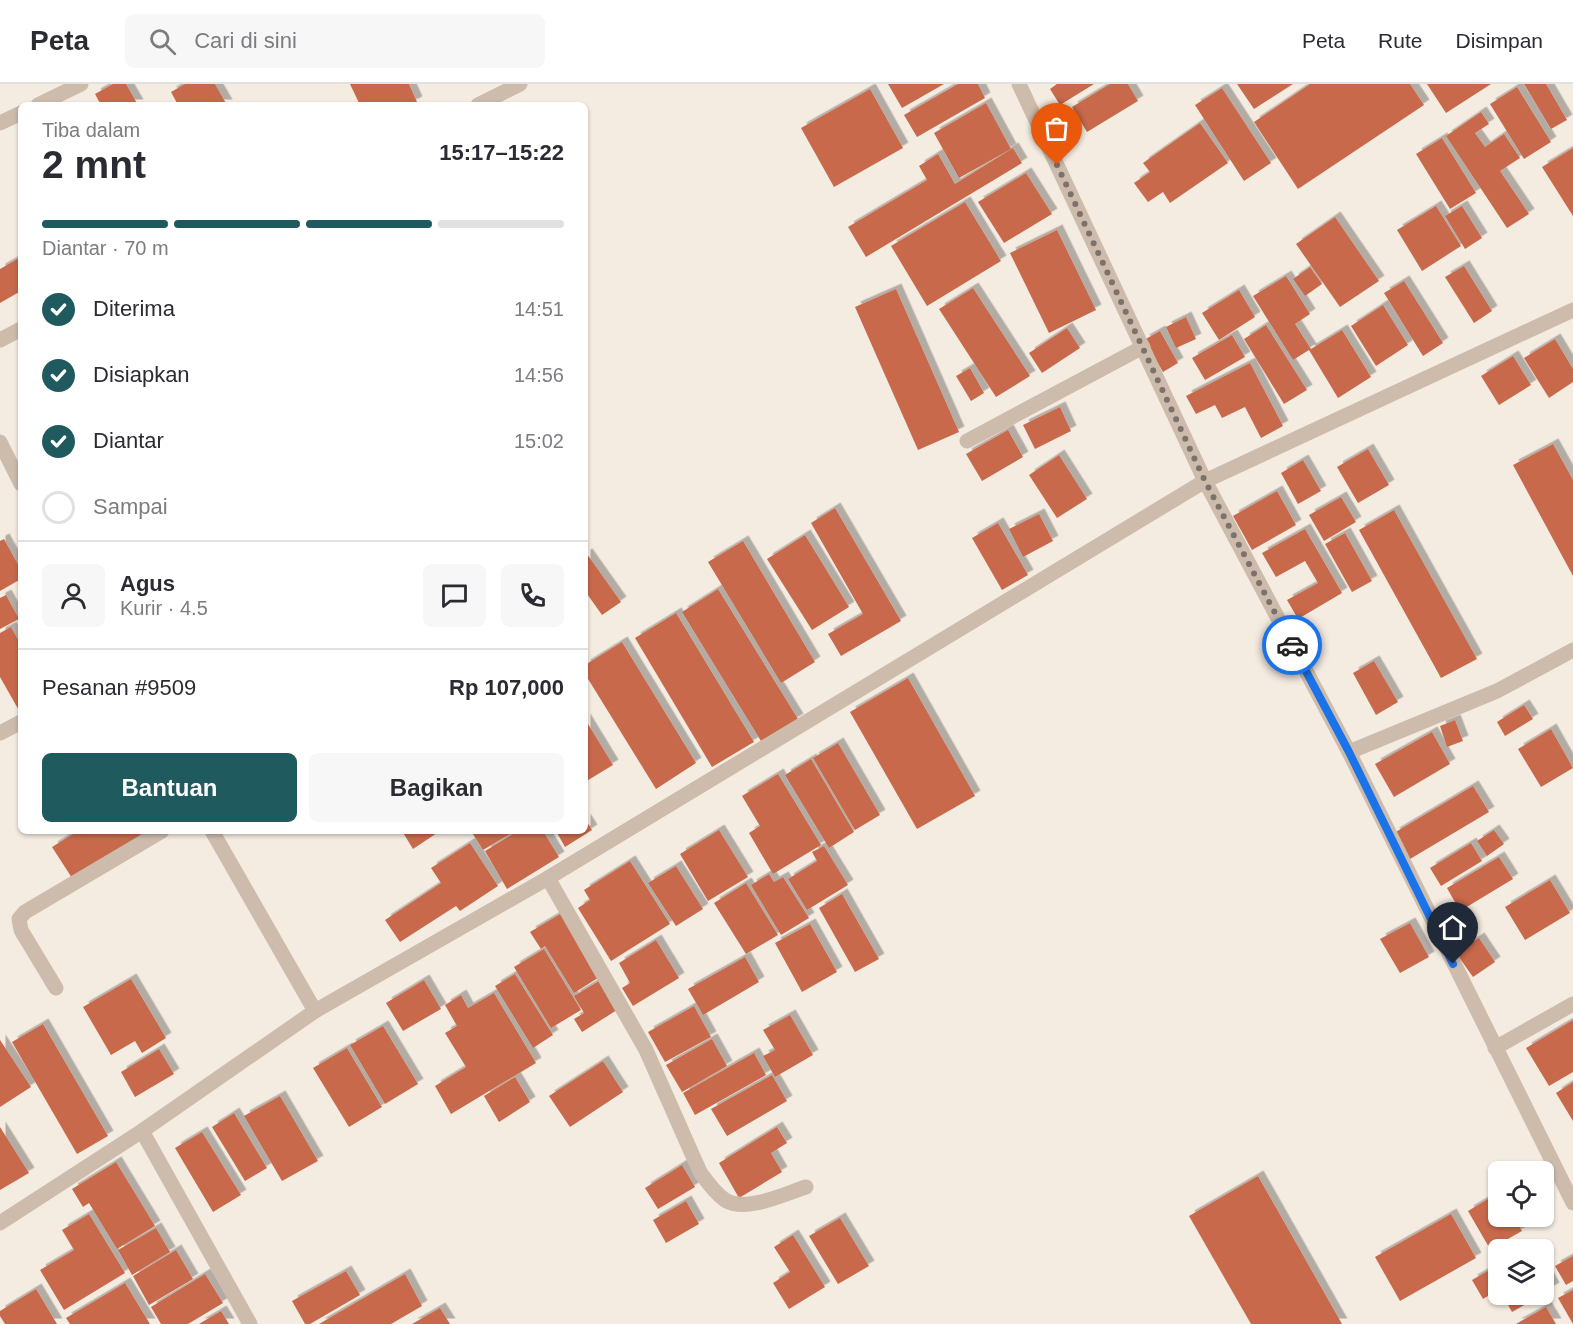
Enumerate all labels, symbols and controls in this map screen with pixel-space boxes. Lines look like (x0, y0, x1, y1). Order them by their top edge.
search box (125, 14, 545, 68)
text: Peta (30, 25, 89, 56)
icon: search (146, 25, 179, 58)
text: Cari di sini (194, 28, 297, 53)
text: Peta (1302, 29, 1345, 52)
text: Rute (1378, 29, 1422, 52)
text: Disimpan (1455, 29, 1543, 52)
pin (1031, 103, 1082, 165)
icon: bag (1040, 112, 1073, 145)
text: Tiba dalam (42, 119, 140, 141)
text: 15:17–15:22 (439, 140, 564, 165)
text: 2 mnt (42, 143, 146, 186)
text: Diantar · 70 m (42, 237, 169, 259)
icon: check (42, 293, 75, 326)
text: Diterima (93, 296, 175, 321)
text: 14:51 (514, 298, 564, 320)
icon: check (42, 359, 75, 392)
text: Disiapkan (93, 362, 190, 387)
text: 14:56 (514, 364, 564, 386)
icon: check (42, 425, 75, 458)
text: Diantar (93, 428, 164, 453)
text: 15:02 (514, 430, 564, 452)
text: Sampai (93, 494, 168, 519)
button: person (42, 564, 105, 627)
button: chat (423, 564, 486, 627)
button: phone (501, 564, 564, 627)
text: Agus (120, 571, 175, 596)
text: Kurir · 4.5 (120, 597, 208, 619)
courier (1262, 615, 1322, 675)
icon: car (1276, 629, 1309, 662)
text: Pesanan #9509 (42, 675, 196, 700)
text: Rp 107,000 (449, 675, 564, 700)
button: Bantuan (42, 753, 297, 822)
button: Bagikan (309, 753, 564, 822)
pin (1427, 902, 1478, 964)
icon: home (1436, 911, 1469, 944)
map controls (1488, 1161, 1554, 1305)
button: locate (1488, 1161, 1554, 1227)
button: layers (1488, 1239, 1554, 1305)

